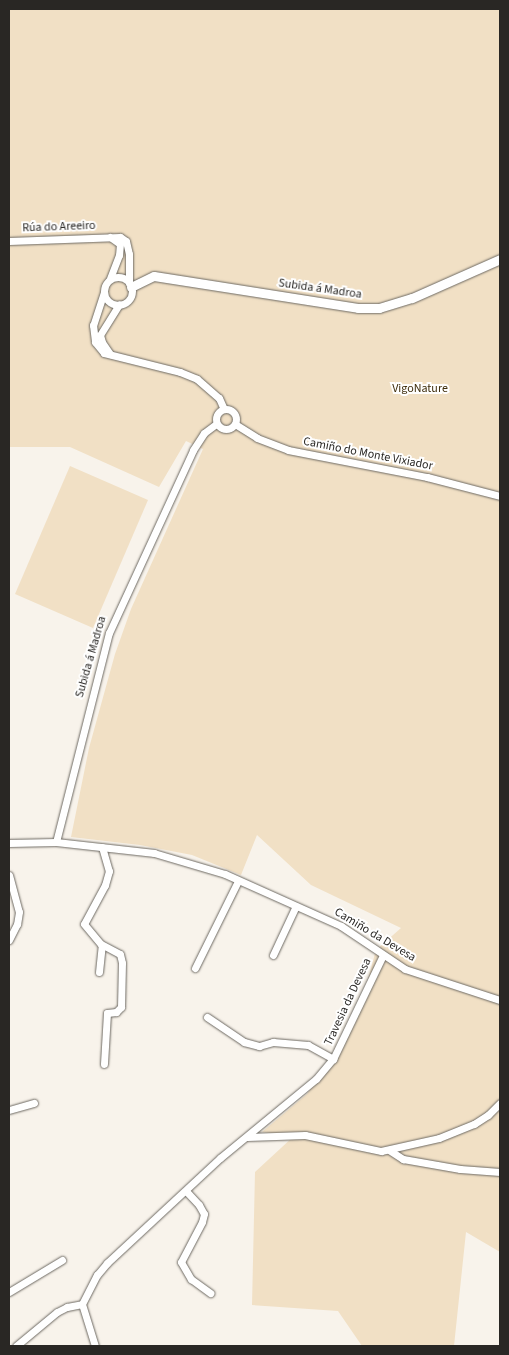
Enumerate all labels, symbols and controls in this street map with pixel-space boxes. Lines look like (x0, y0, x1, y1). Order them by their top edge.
street label: Rúa do Areeiro (22, 219, 96, 235)
street label: Subida á Madroa (277, 276, 363, 302)
park label: VigoNature (392, 382, 448, 396)
street label: Camiño do Monte Vixiador (302, 434, 434, 474)
street label: Subida á Madroa (73, 615, 109, 699)
street label: Camiño da Devesa (332, 905, 418, 965)
street label: Travesia da Devesa (321, 956, 375, 1048)

